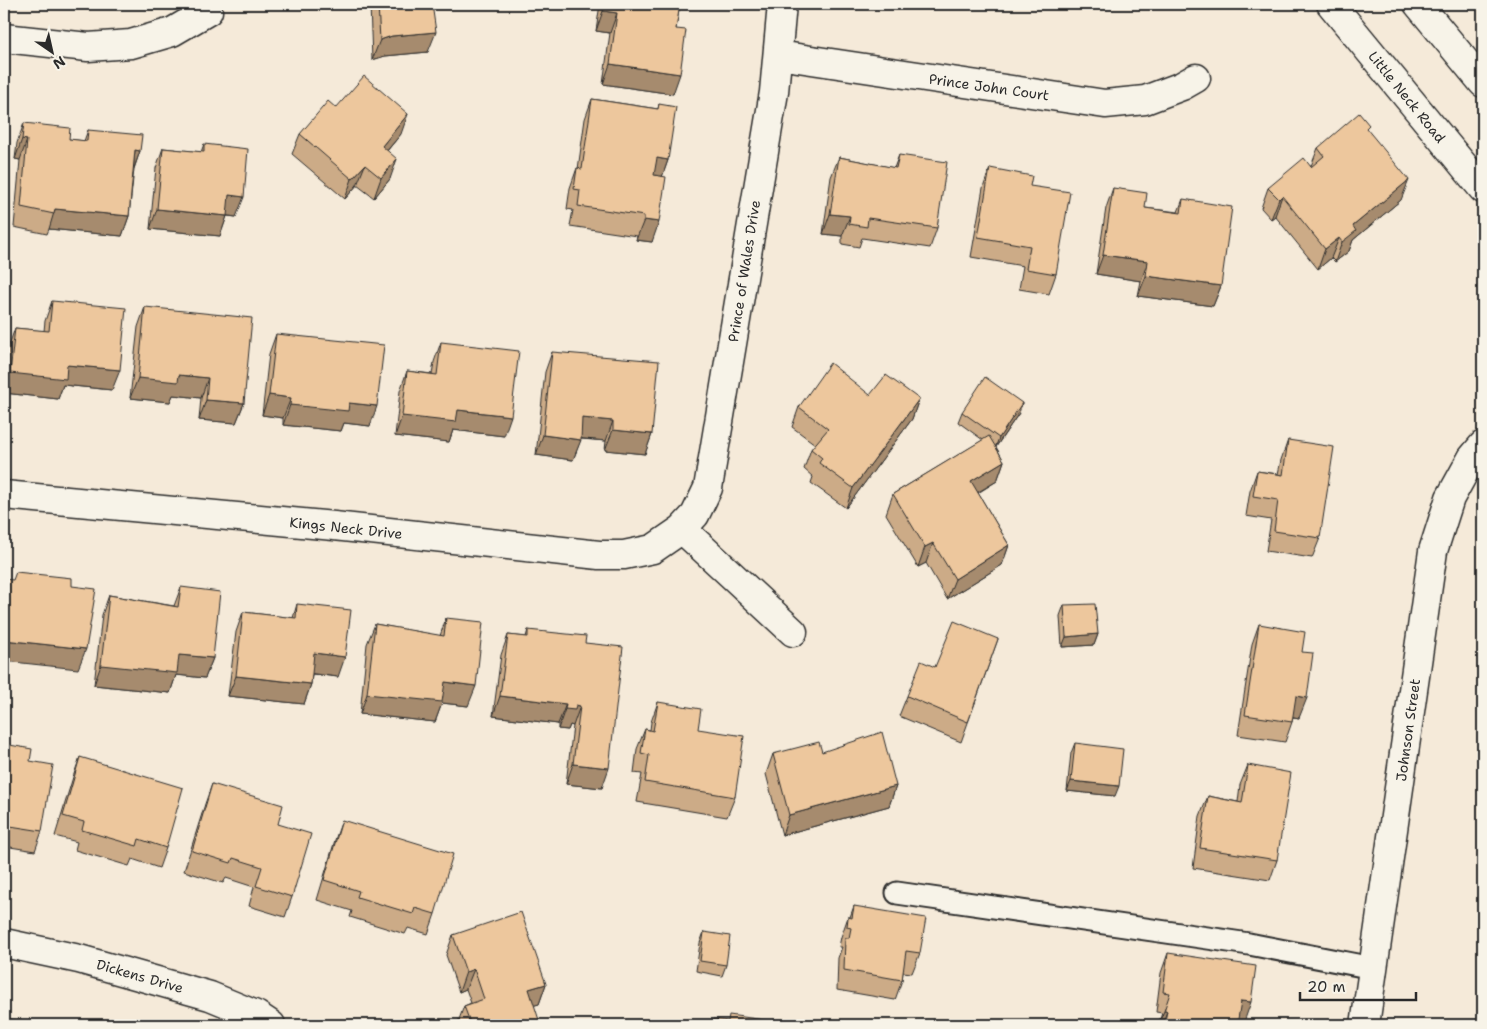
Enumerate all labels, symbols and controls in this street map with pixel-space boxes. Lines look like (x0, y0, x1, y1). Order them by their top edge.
north arrow (28, 28, 78, 78)
street label: Little Neck Road (1365, 48, 1450, 147)
text: N (50, 52, 69, 73)
street label: Prince John Court (928, 70, 1050, 104)
street label: Prince of Wales Drive (724, 199, 764, 343)
street label: Kings Neck Drive (289, 513, 403, 543)
street label: Johnson Street (1392, 678, 1424, 782)
street label: Dickens Drive (94, 955, 186, 997)
scale bar (1300, 969, 1416, 1001)
text: 20 m (1307, 977, 1346, 997)

